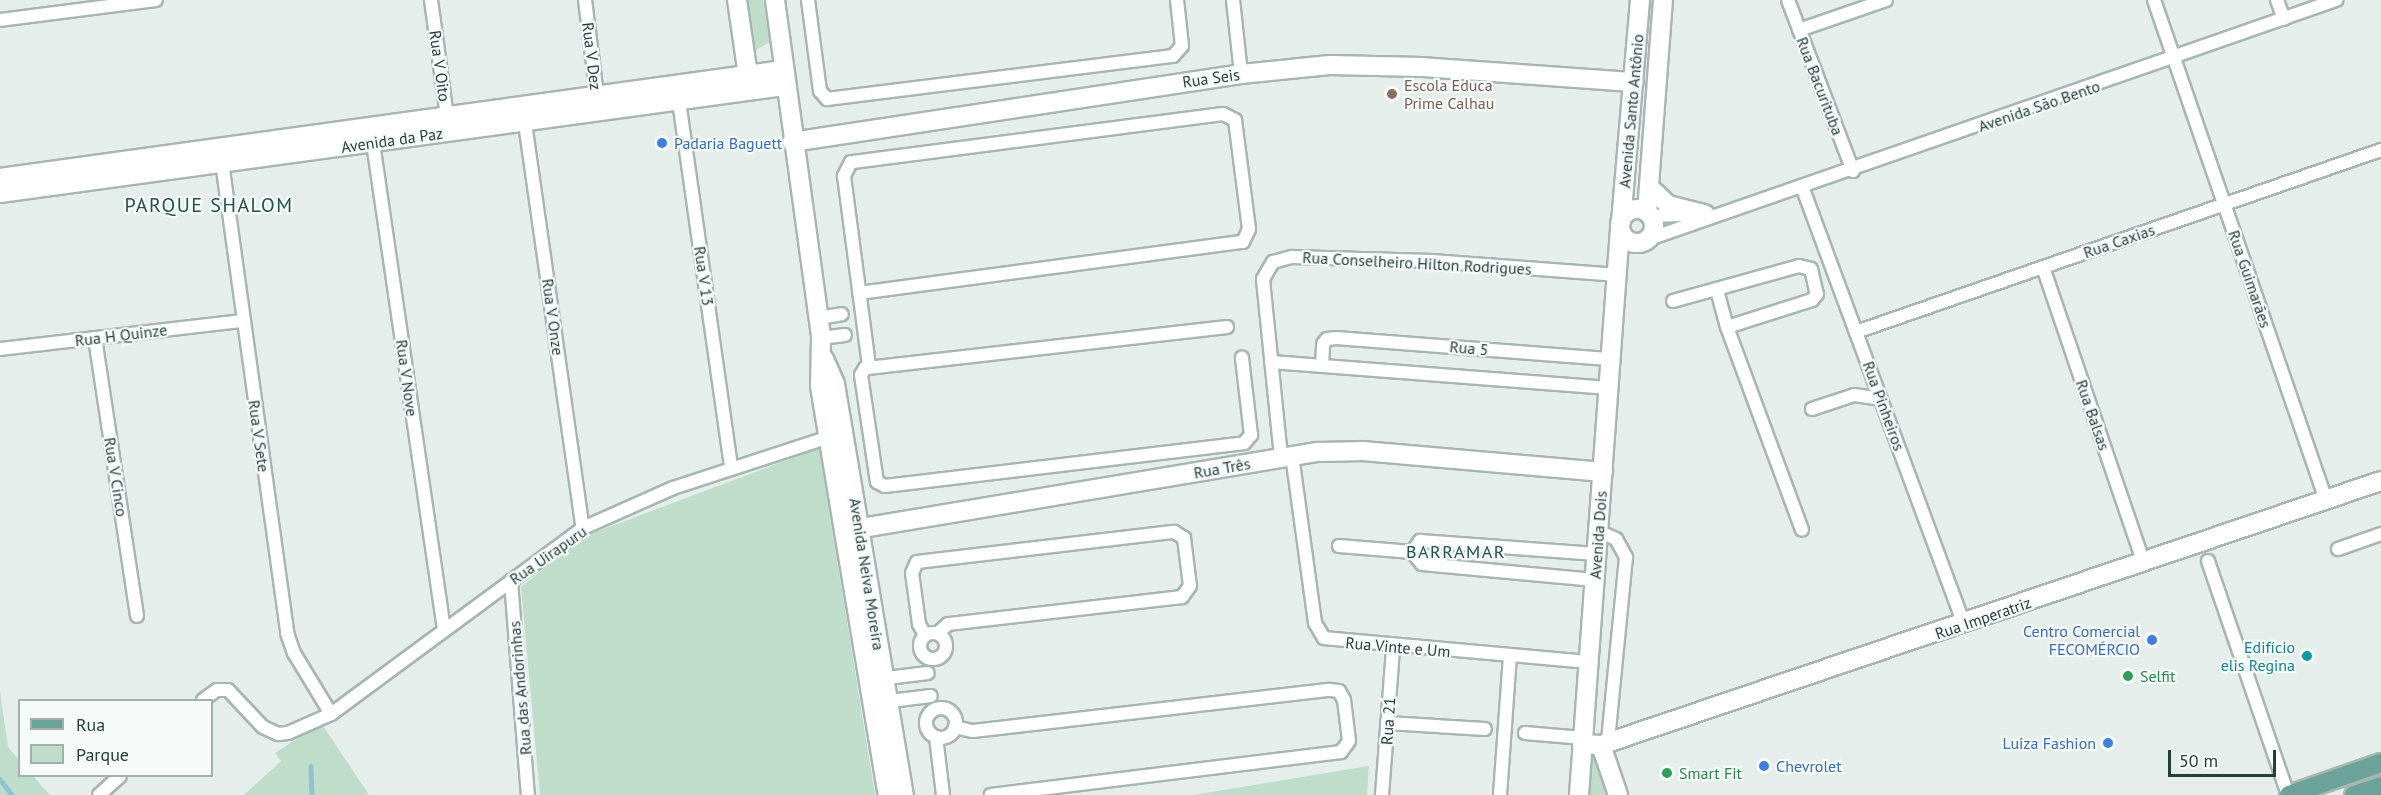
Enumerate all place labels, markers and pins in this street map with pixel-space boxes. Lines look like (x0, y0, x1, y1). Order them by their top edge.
place label: Escola Educa Prime Calhau (1404, 75, 1494, 113)
marker: Escola Educa Prime Calhau (1385, 87, 1399, 101)
place label: Padaria Baguett (674, 133, 782, 153)
marker: Padaria Baguett (655, 136, 669, 150)
place label: Centro Comercial FECOMÉRCIO (2023, 621, 2140, 659)
marker: Centro Comercial FECOMÉRCIO (2145, 633, 2159, 647)
place label: Edifício elis Regina (2221, 637, 2295, 675)
marker: Edifício elis Regina (2300, 649, 2314, 663)
place label: Selfit (2140, 666, 2175, 686)
marker: Selfit (2121, 669, 2135, 683)
place label: Luiza Fashion (2002, 733, 2096, 753)
marker: Luiza Fashion (2101, 736, 2115, 750)
place label: Chevrolet (1776, 756, 1842, 776)
marker: Chevrolet (1757, 759, 1771, 773)
place label: Smart Fit (1679, 763, 1742, 783)
marker: Smart Fit (1660, 766, 1674, 780)

